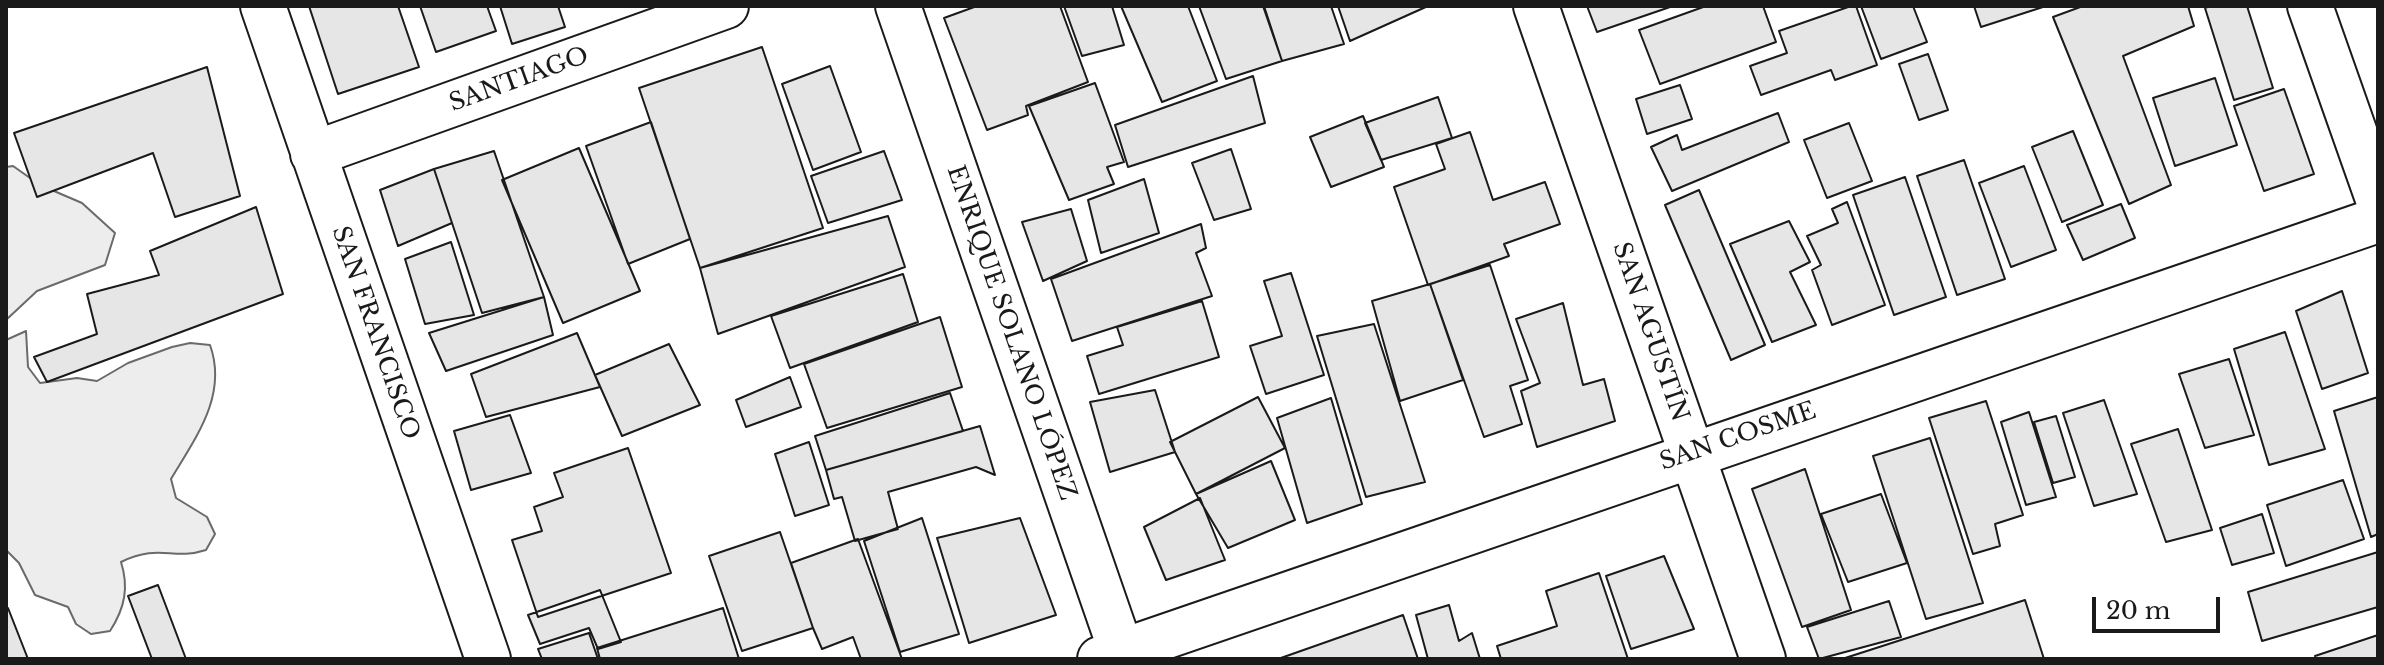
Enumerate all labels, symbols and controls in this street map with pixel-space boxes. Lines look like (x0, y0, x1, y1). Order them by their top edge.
street label: SANTIAGO (445, 41, 593, 119)
street label: ENRIQUE SOLANO LÓPEZ (940, 162, 1082, 504)
street label: SAN FRANCISCO (325, 223, 425, 443)
street label: SAN AGUSTÍN (1606, 239, 1694, 425)
street label: SAN COSME (1656, 397, 1820, 477)
scale bar (2096, 581, 2224, 631)
text: 20 m (2106, 596, 2171, 625)

